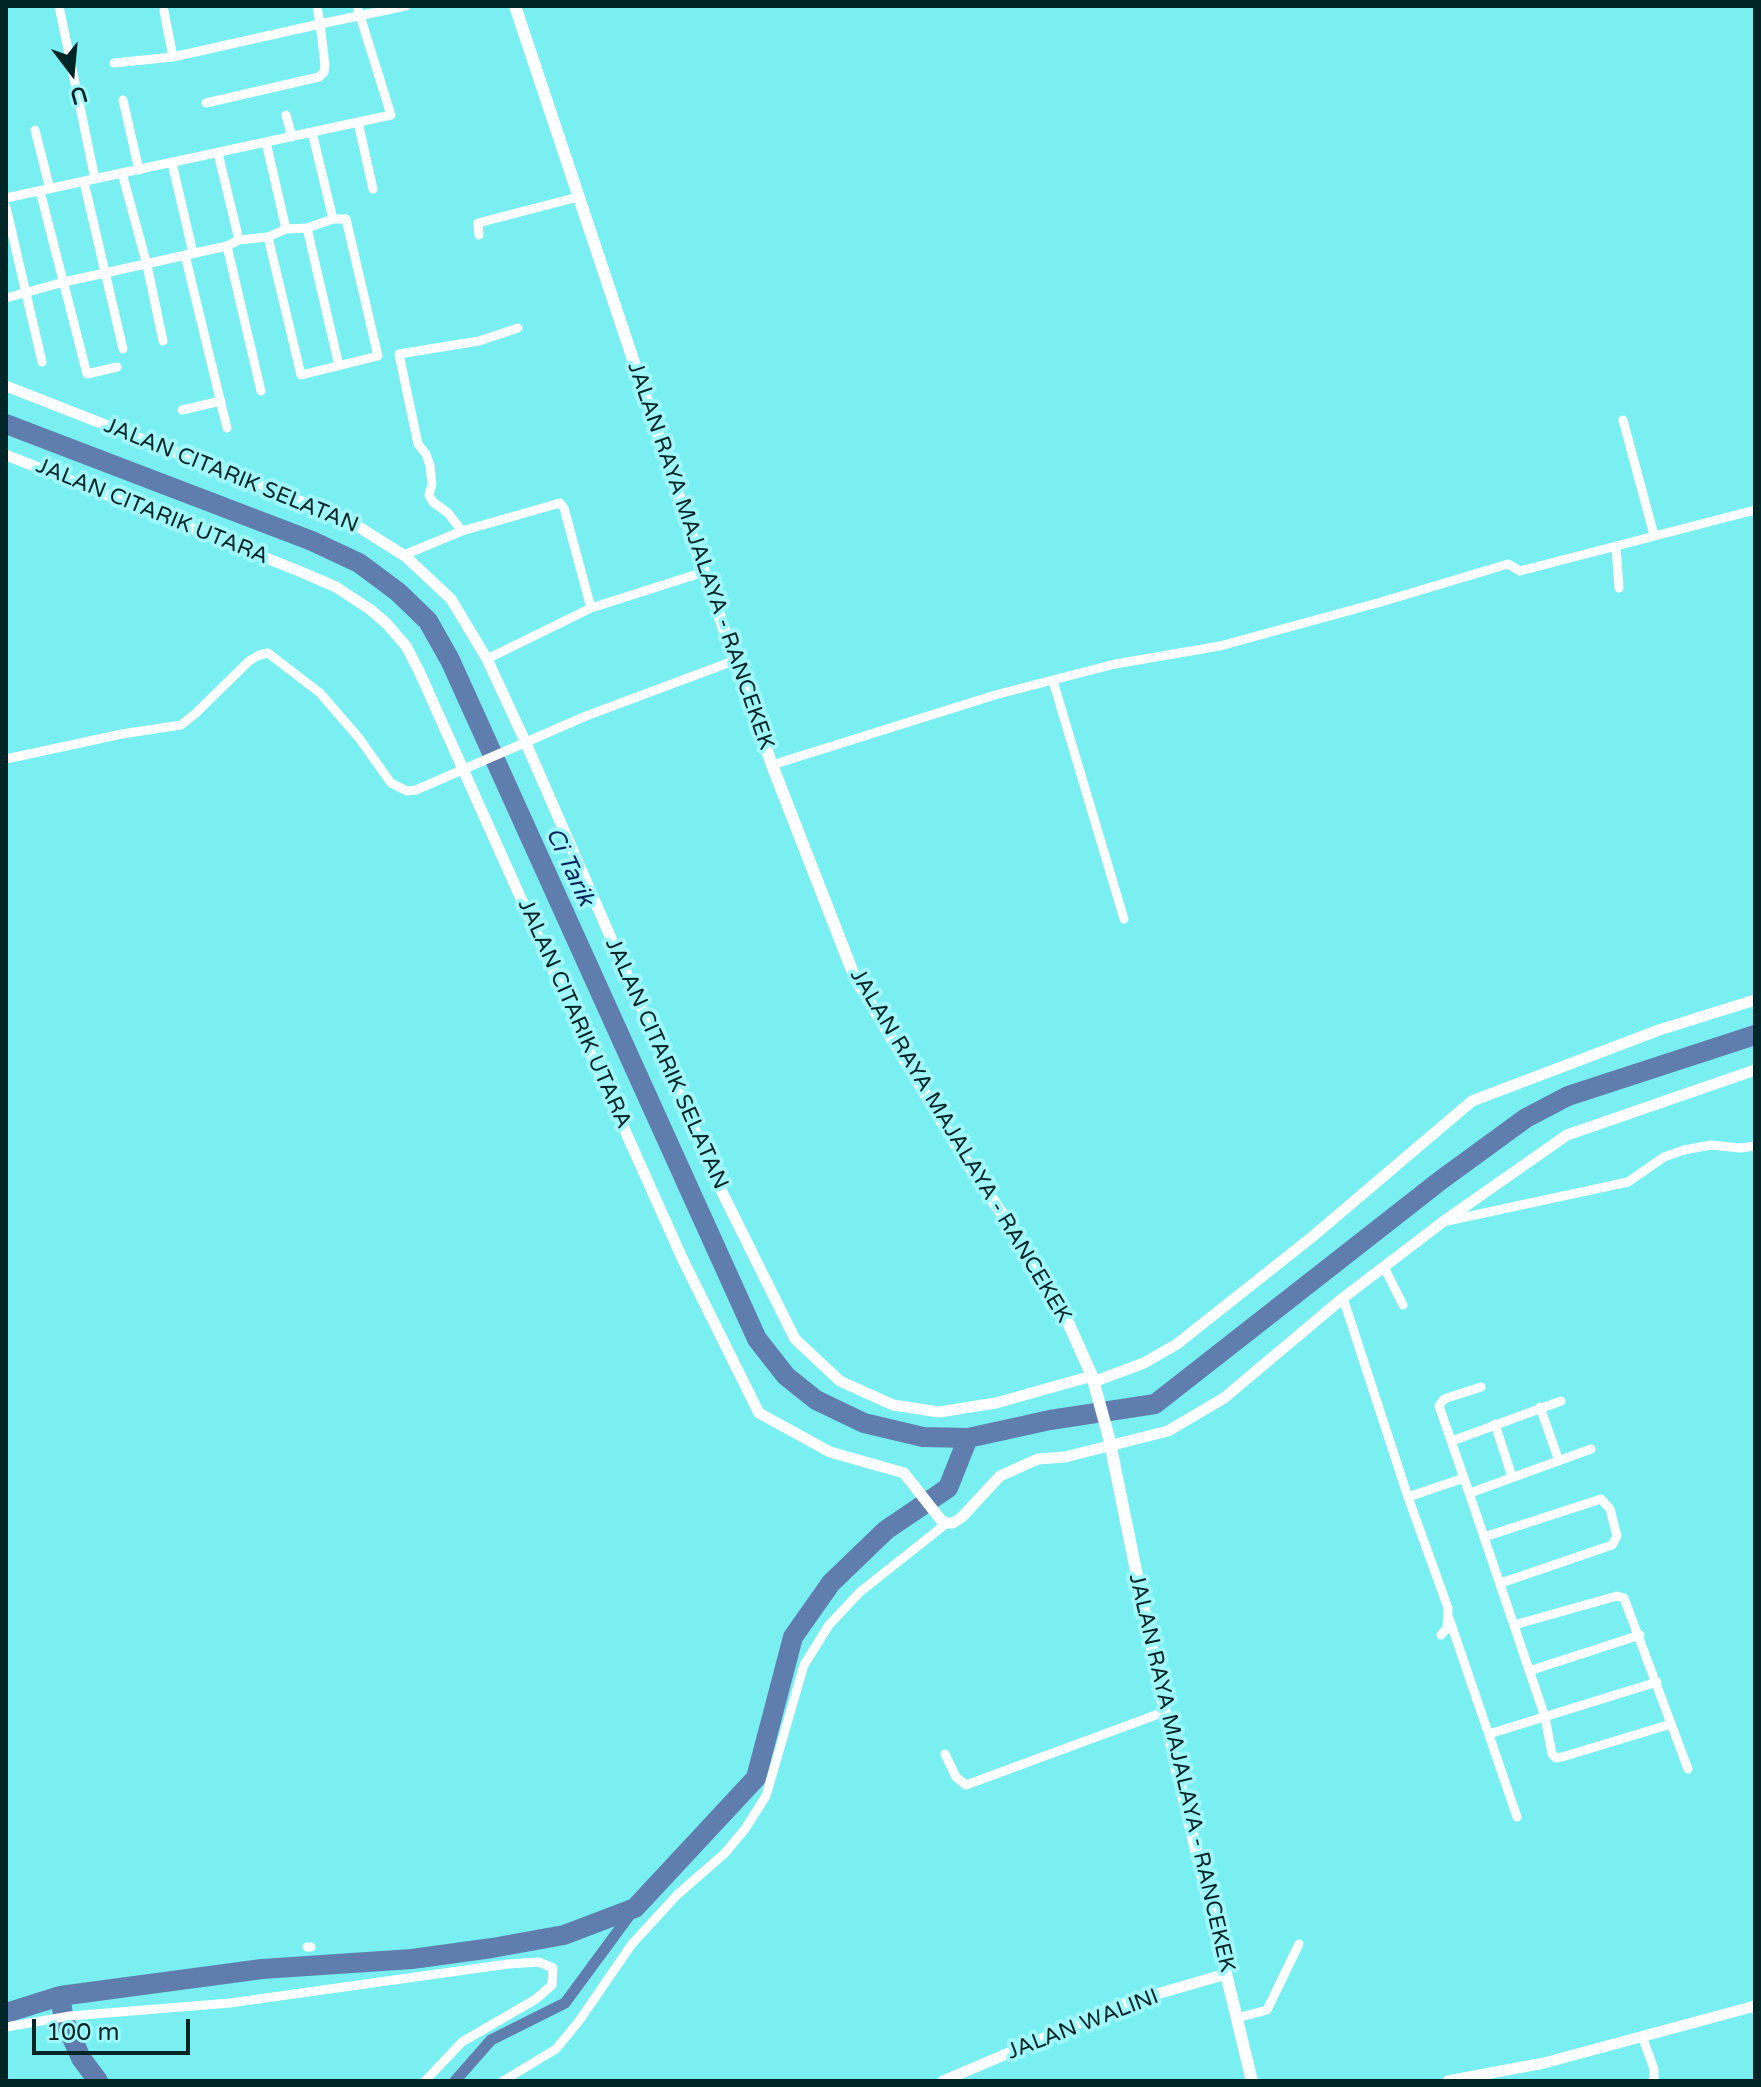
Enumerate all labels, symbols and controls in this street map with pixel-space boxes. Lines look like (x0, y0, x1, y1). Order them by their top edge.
north arrow (32, 32, 112, 112)
text: U (67, 80, 90, 110)
street label: JALAN RAYA MAJALAYA - RANCEKEK (621, 359, 779, 753)
street label: JALAN CITARIK SELATAN (100, 413, 362, 539)
street label: JALAN CITARIK UTARA (32, 453, 272, 571)
water label: Ci Tarik (538, 823, 600, 911)
street label: JALAN CITARIK UTARA (511, 895, 637, 1133)
street label: JALAN CITARIK SELATAN (599, 934, 733, 1194)
street label: JALAN RAYA MAJALAYA - RANCEKEK (844, 964, 1076, 1328)
street label: JALAN RAYA MAJALAYA - RANCEKEK (1122, 1571, 1240, 1975)
street label: JALAN WALINI (1003, 1984, 1163, 2066)
scale bar (36, 2003, 194, 2053)
text: 100 m (46, 2018, 120, 2047)

